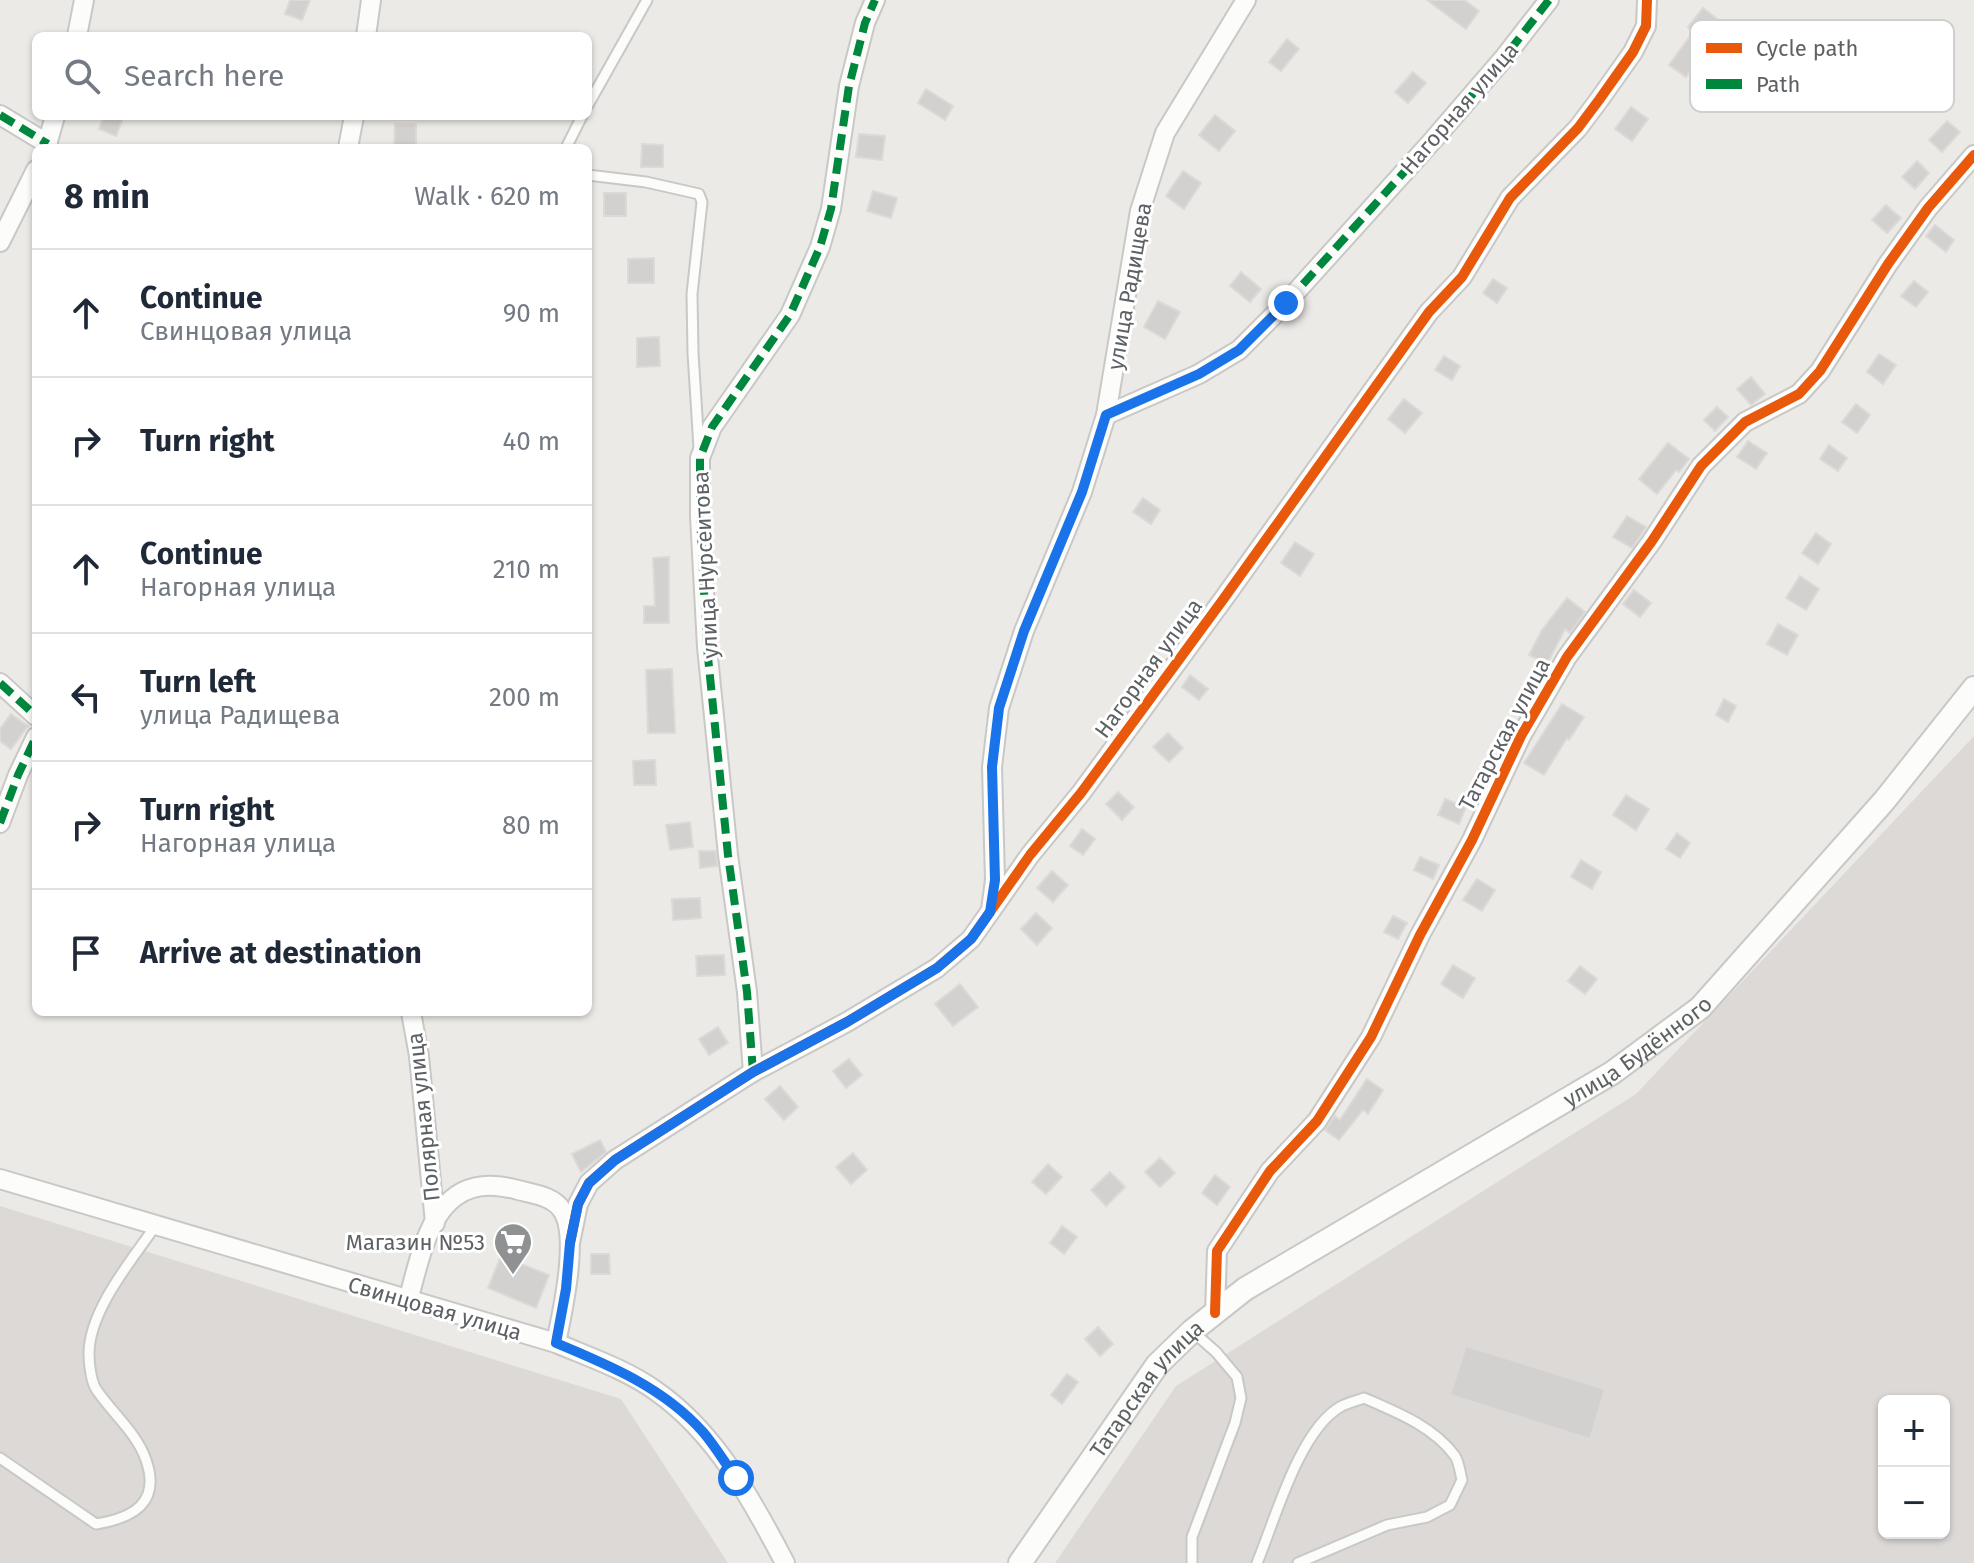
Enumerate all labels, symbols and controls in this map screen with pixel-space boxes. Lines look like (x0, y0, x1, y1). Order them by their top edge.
legend (1690, 20, 1954, 112)
search box (32, 32, 592, 120)
text: Cycle path (1756, 35, 1858, 62)
street label: Нагорная улица (1395, 37, 1524, 180)
icon: search (60, 54, 104, 98)
text: Search here (124, 58, 284, 94)
text: Path (1756, 71, 1800, 98)
text: 8 min (64, 176, 150, 217)
text: Walk · 620 m (414, 181, 560, 212)
street label: улица Радищева (1101, 200, 1158, 372)
text: Continue (140, 280, 263, 316)
route end (1268, 285, 1304, 321)
icon: ahead (64, 291, 108, 335)
text: 90 m (503, 298, 560, 329)
text: Свинцовая улица (140, 316, 352, 347)
icon: right (64, 419, 108, 463)
text: Turn right (140, 423, 275, 459)
text: 40 m (502, 426, 560, 457)
street label: улица Нурсеитова (687, 471, 724, 659)
text: Continue (140, 536, 263, 572)
icon: ahead (64, 547, 108, 591)
text: 210 m (493, 554, 560, 585)
text: Нагорная улица (140, 572, 336, 603)
street label: Нагорная улица (1089, 593, 1208, 743)
street label: Татарская улица (1453, 653, 1556, 815)
text: Turn left (140, 664, 256, 700)
icon: left (64, 675, 108, 719)
text: 200 m (489, 682, 560, 713)
text: улица Радищева (140, 700, 340, 731)
text: Turn right (140, 792, 275, 828)
icon: right (64, 803, 108, 847)
text: 80 m (502, 810, 560, 841)
text: Нагорная улица (140, 828, 336, 859)
icon: arrive (64, 931, 108, 975)
text: Arrive at destination (140, 935, 422, 971)
street label: улица Будённого (1558, 991, 1718, 1113)
street label: Полярная улица (401, 1031, 446, 1203)
supermarket icon: Магазин №53 (492, 1221, 534, 1276)
place label: Магазин №53 (346, 1229, 485, 1256)
street label: Свинцовая улица (345, 1271, 525, 1346)
street label: Татарская улица (1084, 1314, 1209, 1463)
map controls (1878, 1395, 1950, 1539)
button: + (1878, 1395, 1950, 1467)
route start (718, 1460, 754, 1496)
button: − (1878, 1467, 1950, 1539)

